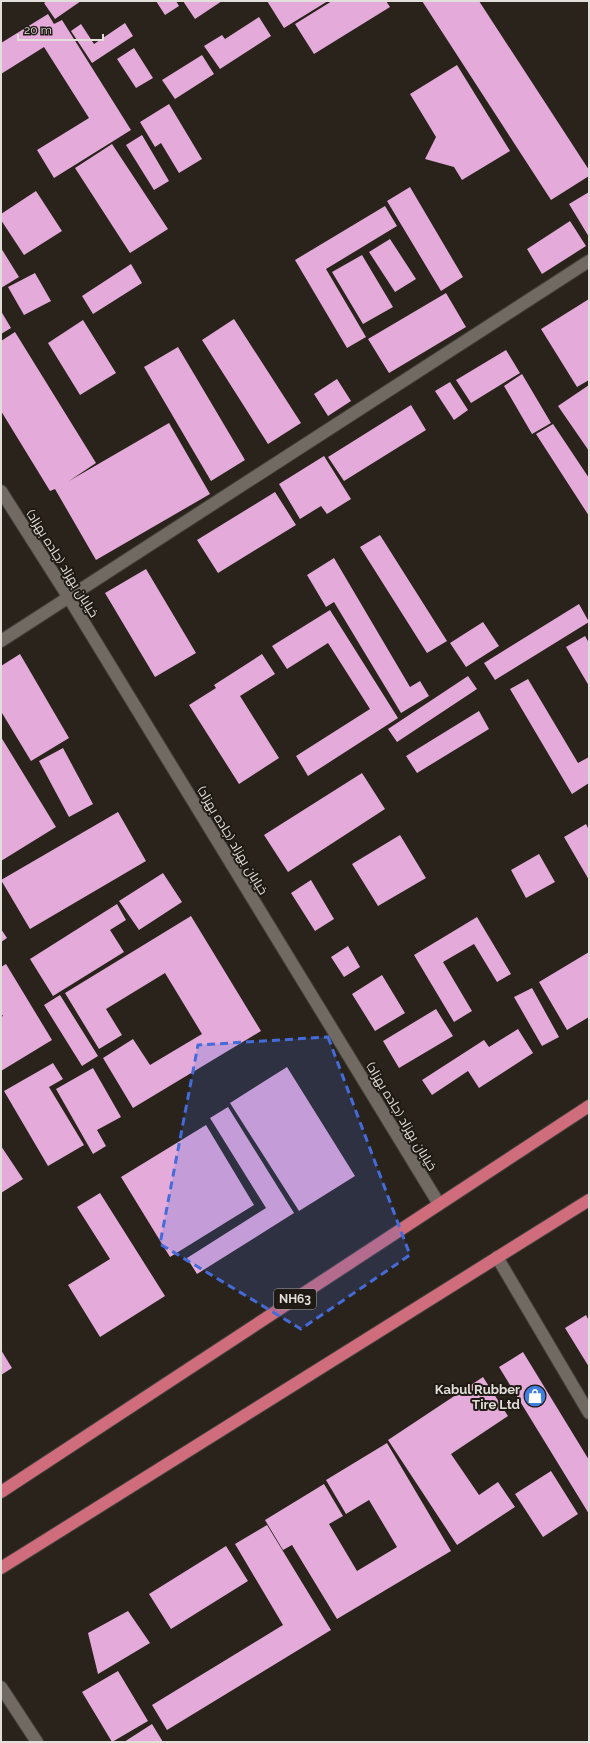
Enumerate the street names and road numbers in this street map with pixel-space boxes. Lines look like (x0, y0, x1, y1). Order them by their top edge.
street label: خیابان بهزاد (جاده بهزاد) (23, 507, 102, 620)
street label: خیابان بهزاد (جاده بهزاد) (194, 783, 271, 897)
street label: خیابان بهزاد (جاده بهزاد) (363, 1059, 440, 1173)
road number: NH63 (274, 1289, 316, 1309)

